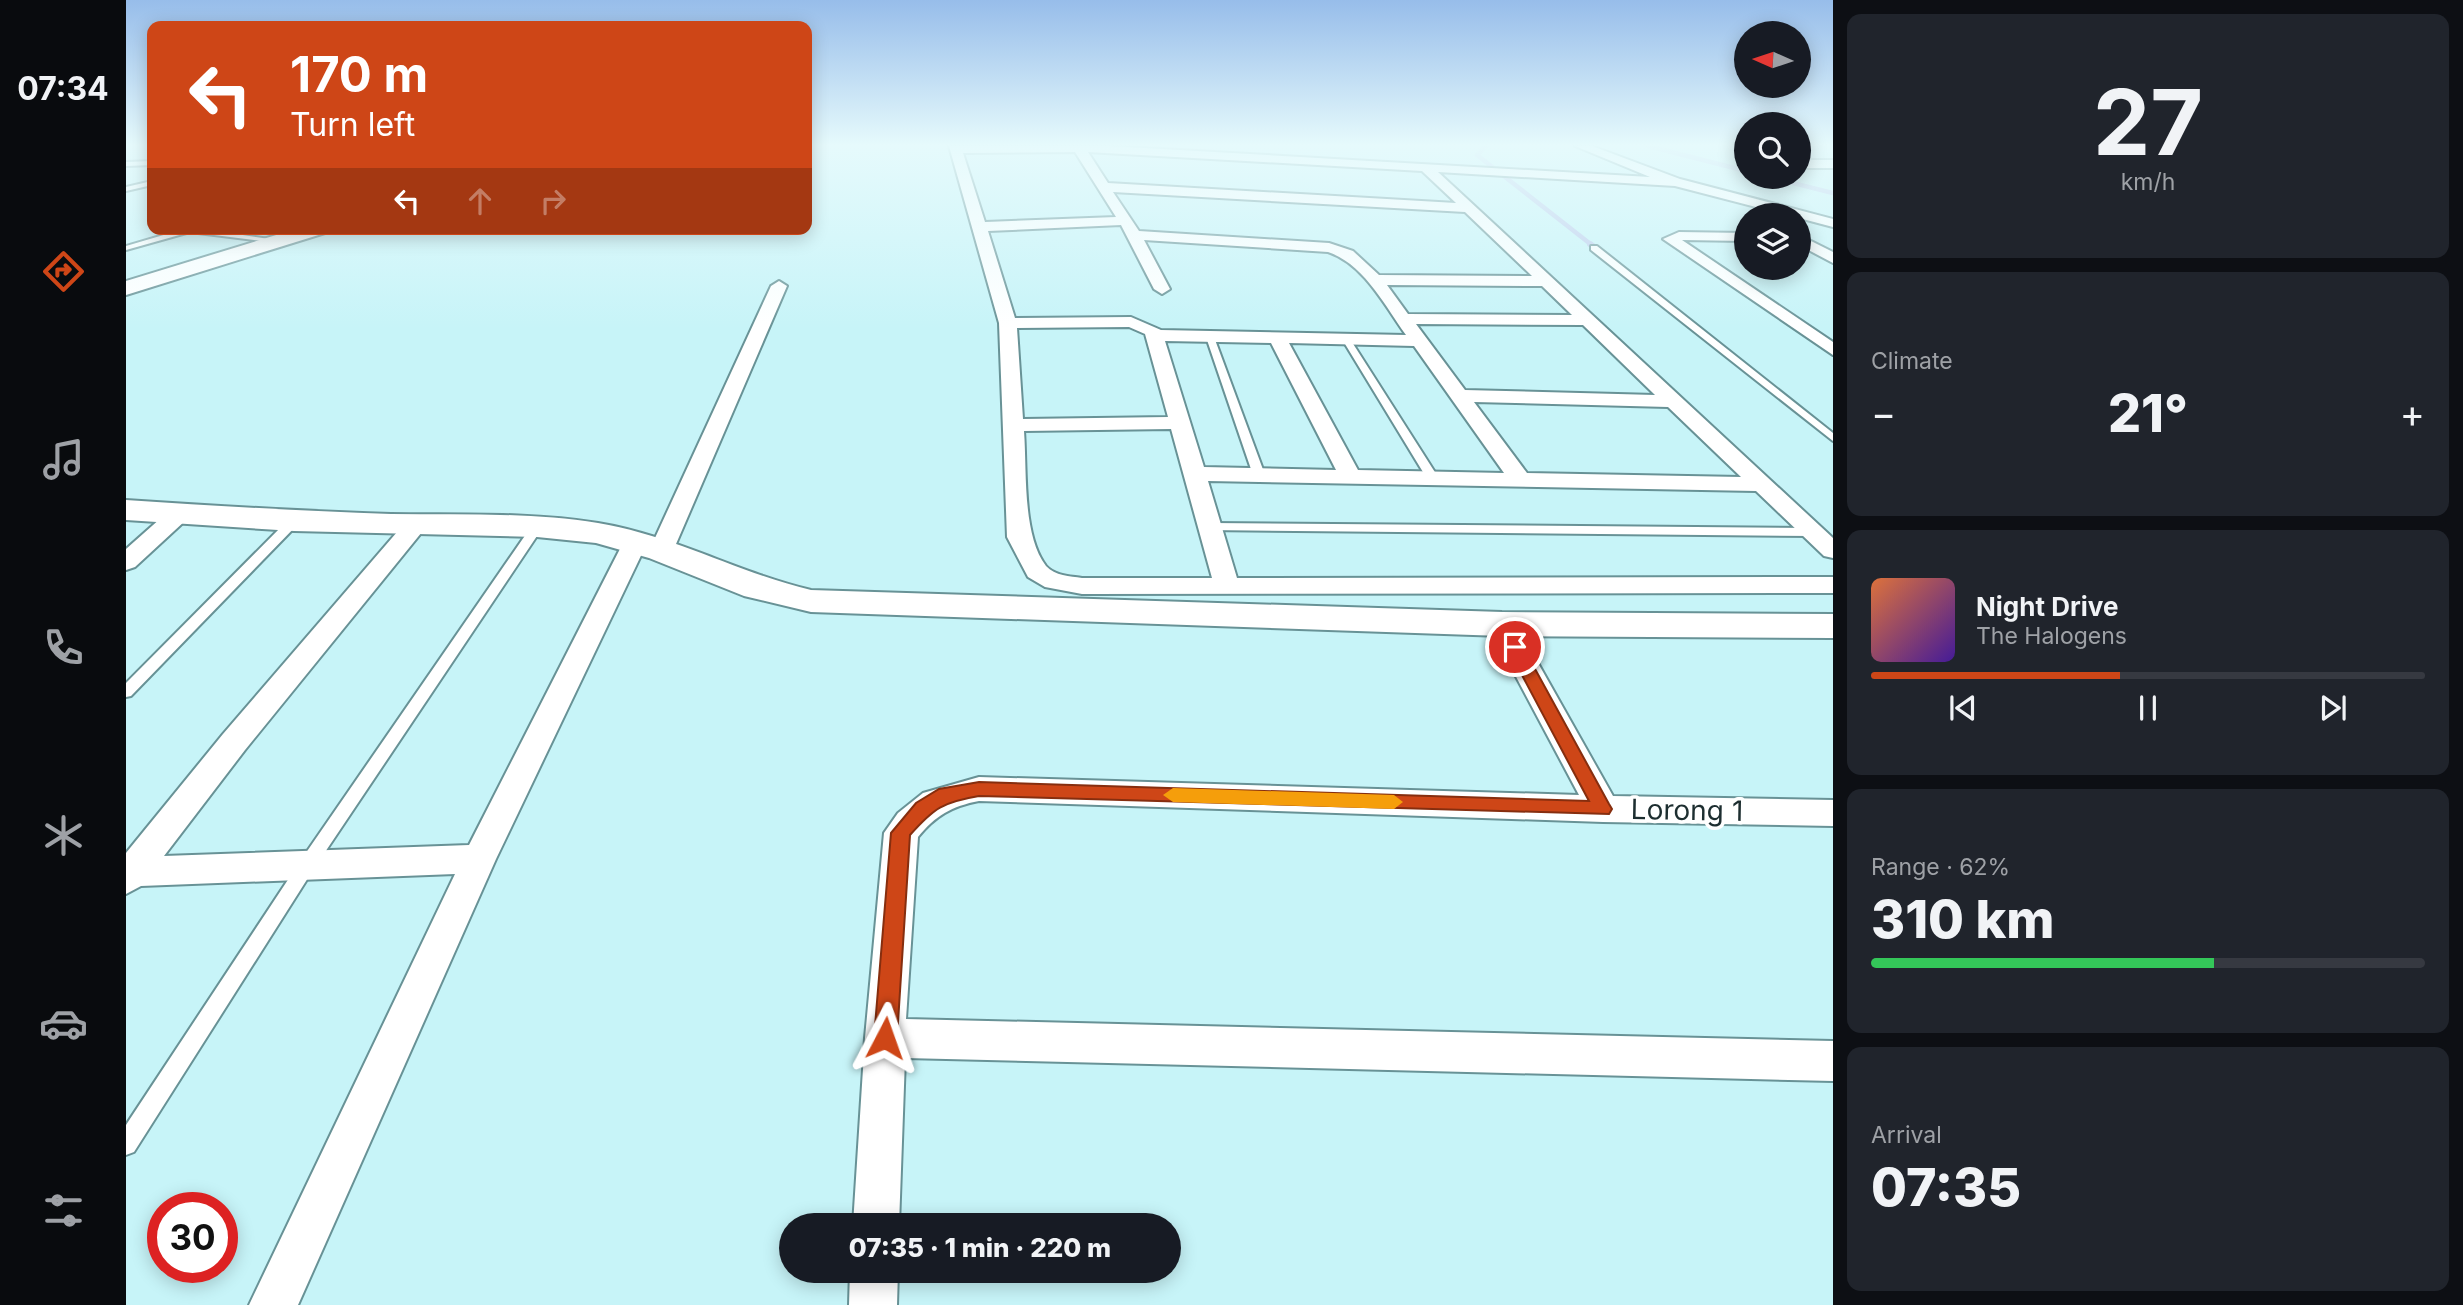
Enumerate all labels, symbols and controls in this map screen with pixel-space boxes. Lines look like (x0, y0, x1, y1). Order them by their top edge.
north arrow (1734, 21, 1811, 98)
map controls (1734, 21, 1811, 280)
text: 170 m (290, 45, 428, 104)
icon: left (175, 49, 266, 140)
text: 27 (2093, 67, 2203, 177)
text: 07:34 (17, 69, 109, 108)
text: Turn left (290, 105, 415, 144)
button: search (1734, 112, 1811, 189)
text: km/h (2121, 168, 2175, 196)
icon: left (388, 182, 426, 220)
icon: ahead (461, 182, 499, 220)
icon: right (534, 182, 572, 220)
button: layers (1734, 203, 1811, 280)
icon: directions (39, 247, 88, 296)
text: Climate (1871, 347, 1953, 375)
text: 21° (2108, 382, 2188, 445)
text: − (1871, 390, 1896, 436)
text: + (2400, 390, 2425, 436)
icon: music (39, 435, 88, 484)
text: Night Drive (1976, 591, 2118, 622)
pin (1485, 617, 1545, 677)
text: The Halogens (1976, 622, 2127, 650)
icon: phone (39, 623, 88, 672)
icon: arrive (1496, 628, 1534, 666)
icon: previous (1944, 689, 1982, 727)
icon: pause (2129, 689, 2167, 727)
icon: next (2314, 689, 2352, 727)
street label: Lorong 1 (1630, 792, 1744, 828)
icon: climate (39, 811, 88, 860)
text: Range · 62% (1871, 853, 2010, 881)
text: 310 km (1871, 888, 2055, 951)
icon: car (39, 999, 88, 1048)
position arrow (848, 1001, 922, 1075)
text: Arrival (1871, 1121, 1942, 1149)
text: 07:35 (1871, 1156, 2021, 1219)
icon: filters (39, 1186, 88, 1235)
speed limit sign: 30 (147, 1192, 238, 1283)
text: 07:35 · 1 min · 220 m (849, 1232, 1111, 1263)

